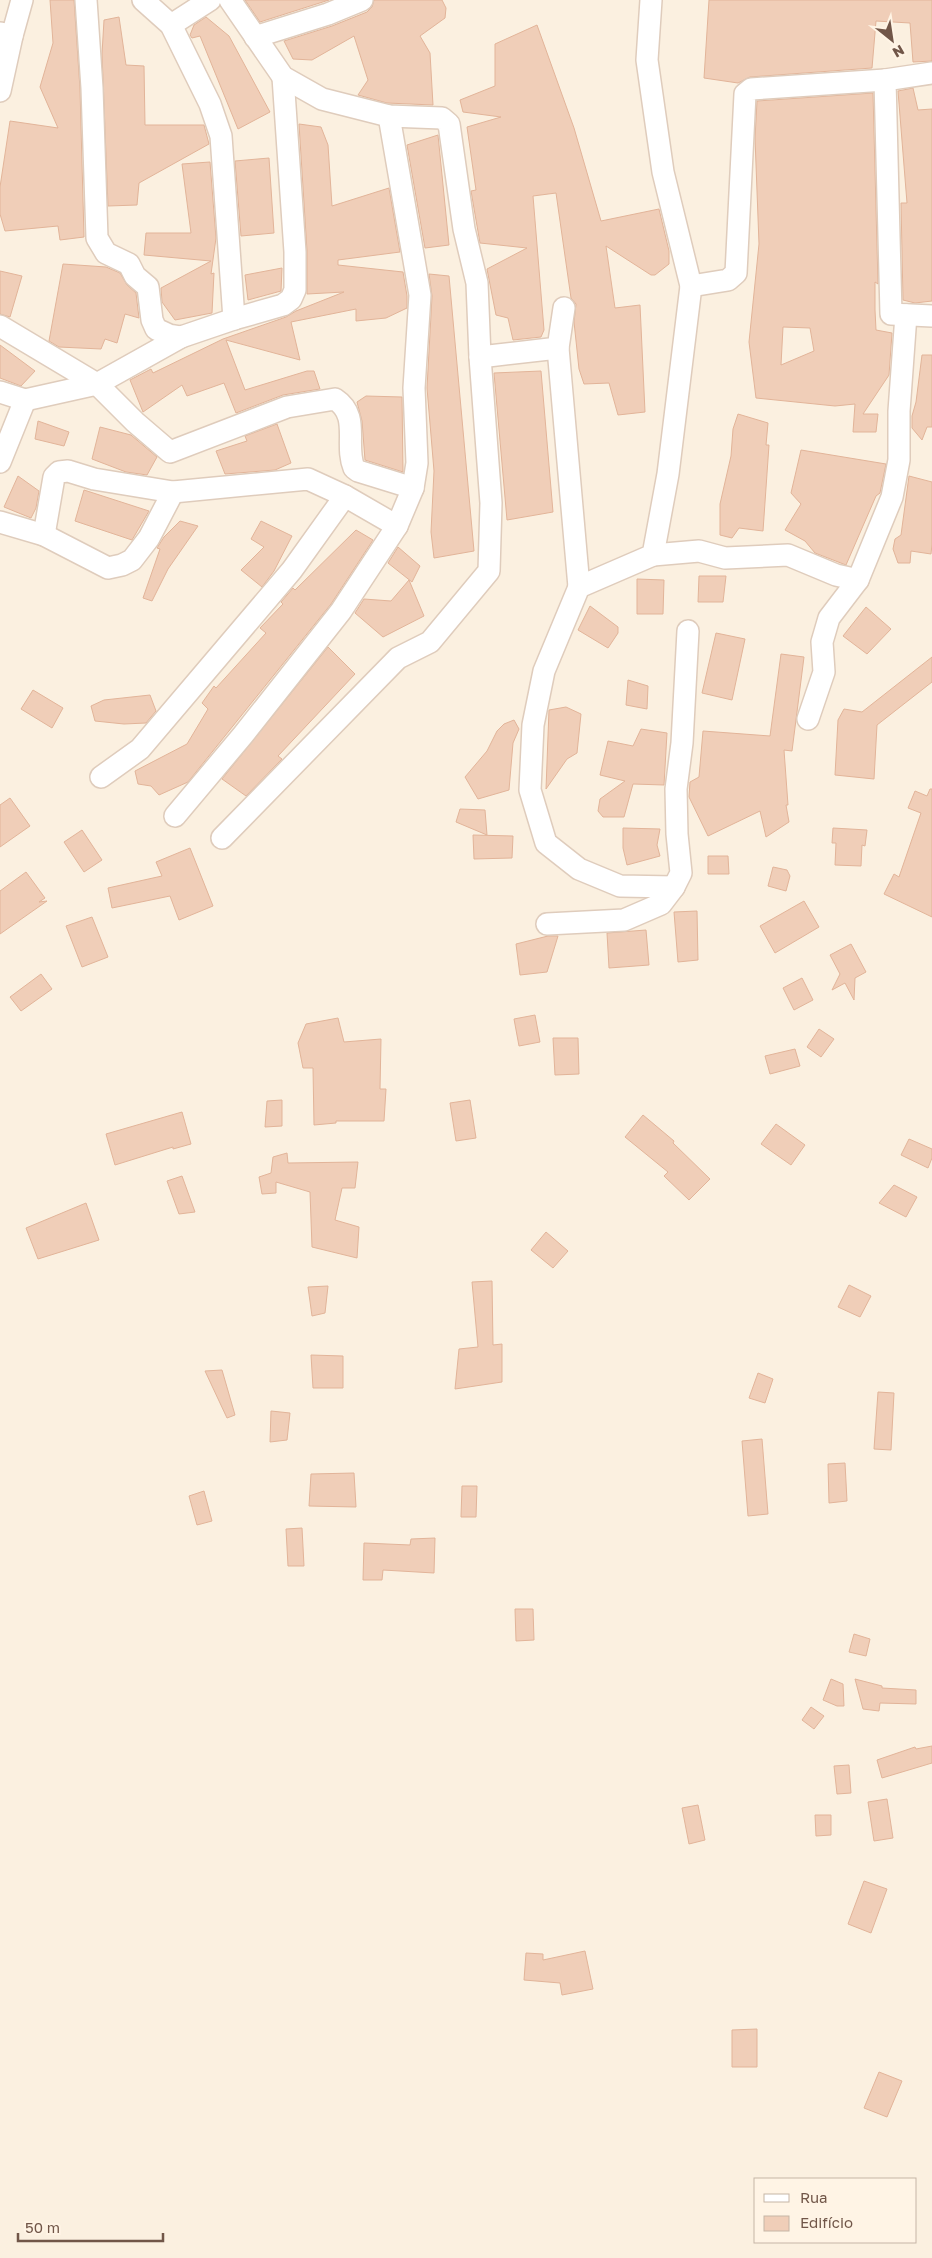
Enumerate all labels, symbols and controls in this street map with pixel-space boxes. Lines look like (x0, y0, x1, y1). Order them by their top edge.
north arrow (867, 15, 917, 65)
text: N (890, 42, 908, 62)
legend (754, 2178, 917, 2243)
text: Rua (800, 2188, 827, 2206)
scale bar (18, 2210, 162, 2242)
text: Edifício (800, 2213, 853, 2231)
text: 50 m (25, 2218, 60, 2236)

